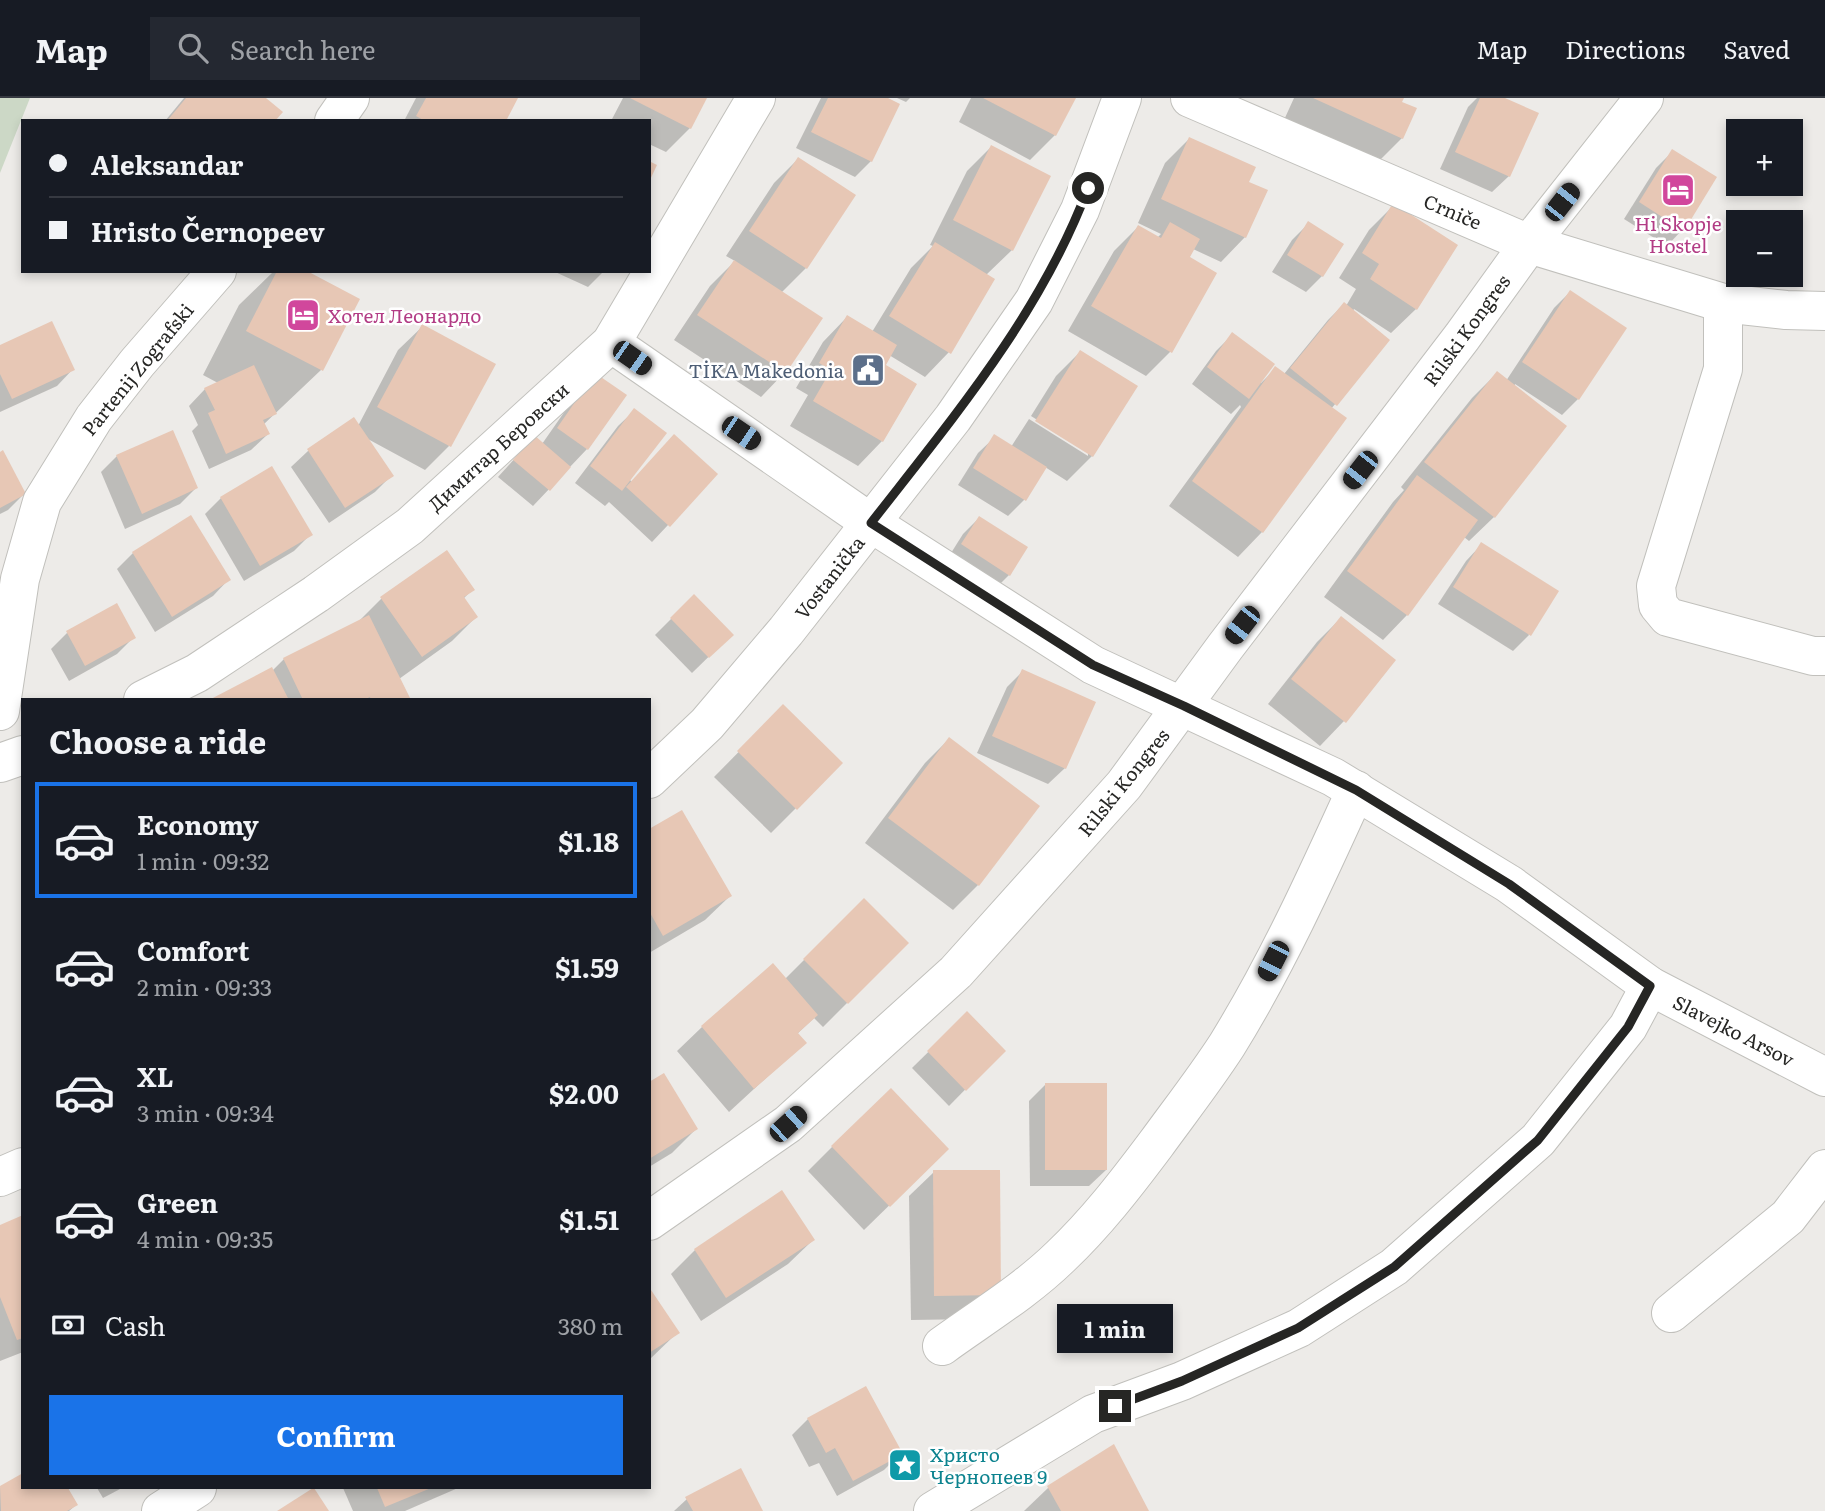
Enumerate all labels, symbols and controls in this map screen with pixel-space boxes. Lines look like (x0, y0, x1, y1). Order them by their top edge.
search box (150, 17, 640, 80)
text: Map (35, 24, 108, 73)
icon: search (174, 29, 212, 67)
text: Search here (230, 29, 376, 68)
text: Map (1476, 31, 1527, 66)
text: Directions (1565, 31, 1685, 66)
text: Saved (1723, 31, 1790, 66)
map controls (1726, 119, 1803, 287)
button: + (1726, 119, 1803, 196)
text: Aleksandar (91, 144, 243, 183)
hotel icon: Hi Skopje Hostel (1659, 171, 1697, 209)
route start (1072, 172, 1104, 204)
car (1541, 179, 1584, 225)
street label: Crniče (1420, 186, 1486, 236)
place label: Hi Skopje Hostel (1634, 209, 1722, 259)
button: − (1726, 210, 1803, 287)
text: Hristo Černopeev (91, 211, 325, 250)
street label: Rilski Kongres (1416, 268, 1516, 392)
hotel icon: Хотел Леонардо (284, 296, 322, 334)
street label: Partenij Zografski (75, 297, 199, 441)
place label: Хотел Леонардо (328, 301, 482, 329)
car (609, 337, 656, 379)
public building icon: TİKA Makedonia (849, 351, 887, 389)
place label: TİKA Makedonia (688, 356, 845, 384)
street label: Димитар Беровски (421, 375, 575, 517)
car (718, 413, 765, 453)
car (1339, 447, 1382, 493)
street label: Vostanička (787, 529, 871, 625)
car (1221, 602, 1264, 648)
text: Choose a ride (49, 716, 266, 764)
street label: Rilski Kongres (1071, 722, 1176, 842)
text: Economy (137, 804, 259, 843)
icon: car (53, 809, 116, 872)
text: $1.18 (558, 821, 619, 860)
text: 1 min · 09:32 (137, 843, 269, 877)
text: Comfort (137, 930, 249, 969)
icon: car (53, 935, 116, 998)
car (1255, 938, 1292, 984)
text: $1.59 (555, 947, 619, 986)
text: 2 min · 09:33 (137, 969, 272, 1003)
street label: Slavejko Arsov (1668, 987, 1800, 1073)
text: XL (137, 1056, 174, 1095)
icon: car (53, 1061, 116, 1124)
text: $2.00 (549, 1073, 619, 1112)
text: 3 min · 09:34 (137, 1095, 274, 1129)
car (766, 1102, 811, 1146)
text: Green (137, 1182, 218, 1221)
icon: car (53, 1187, 116, 1250)
text: $1.51 (559, 1199, 619, 1238)
text: 4 min · 09:35 (137, 1221, 273, 1255)
callout: 1 min (1057, 1304, 1173, 1354)
text: Cash (105, 1305, 166, 1344)
icon: cash (49, 1306, 87, 1344)
text: 380 m (558, 1308, 623, 1342)
text: 1 min (1084, 1311, 1146, 1345)
route end (1099, 1390, 1131, 1422)
button: Confirm (49, 1395, 623, 1475)
place label: Христо Чернопеев 9 (930, 1440, 1047, 1490)
place icon: Христо Чернопеев 9 (886, 1446, 924, 1484)

